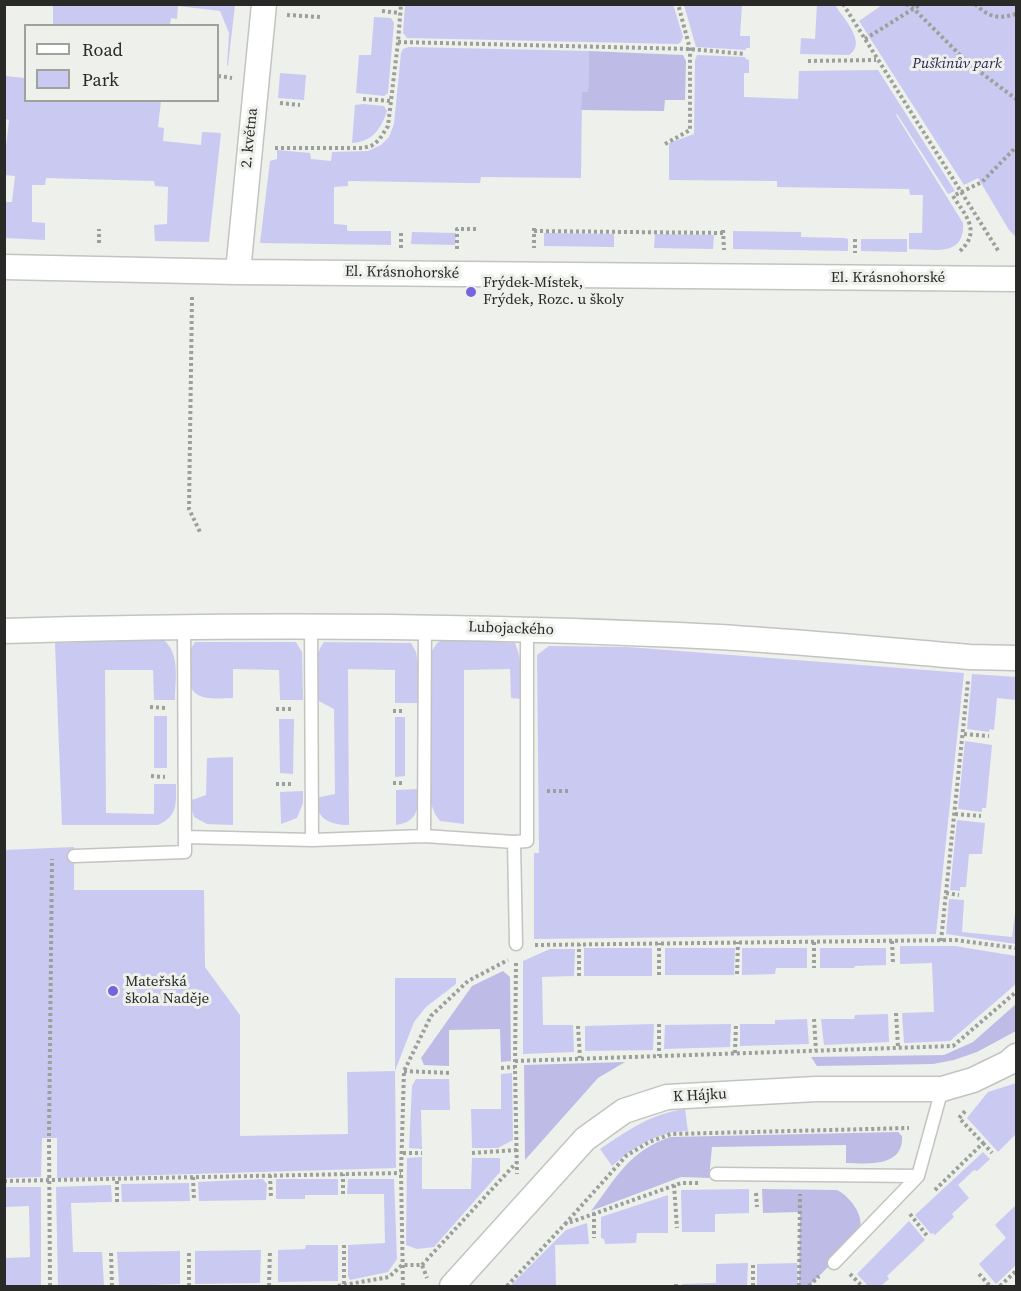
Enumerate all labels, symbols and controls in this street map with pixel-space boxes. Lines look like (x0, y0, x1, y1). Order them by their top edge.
legend (24, 24, 219, 102)
text: Road (82, 37, 123, 62)
park label: Puškinův park (912, 55, 1002, 73)
text: Park (82, 67, 119, 92)
street label: 2. května (238, 107, 262, 169)
street label: El. Krásnohorské (345, 263, 459, 283)
street label: El. Krásnohorské (831, 269, 945, 287)
place label: Frýdek-Místek, Frýdek, Rozc. u školy (483, 274, 624, 309)
marker: Frýdek-Místek, Frýdek, Rozc. u školy (464, 285, 478, 299)
street label: Lubojackého (468, 619, 554, 639)
place label: Mateřská škola Naděje (125, 973, 209, 1008)
marker: Mateřská škola Naděje (106, 984, 120, 998)
street label: K Hájku (673, 1086, 727, 1106)

